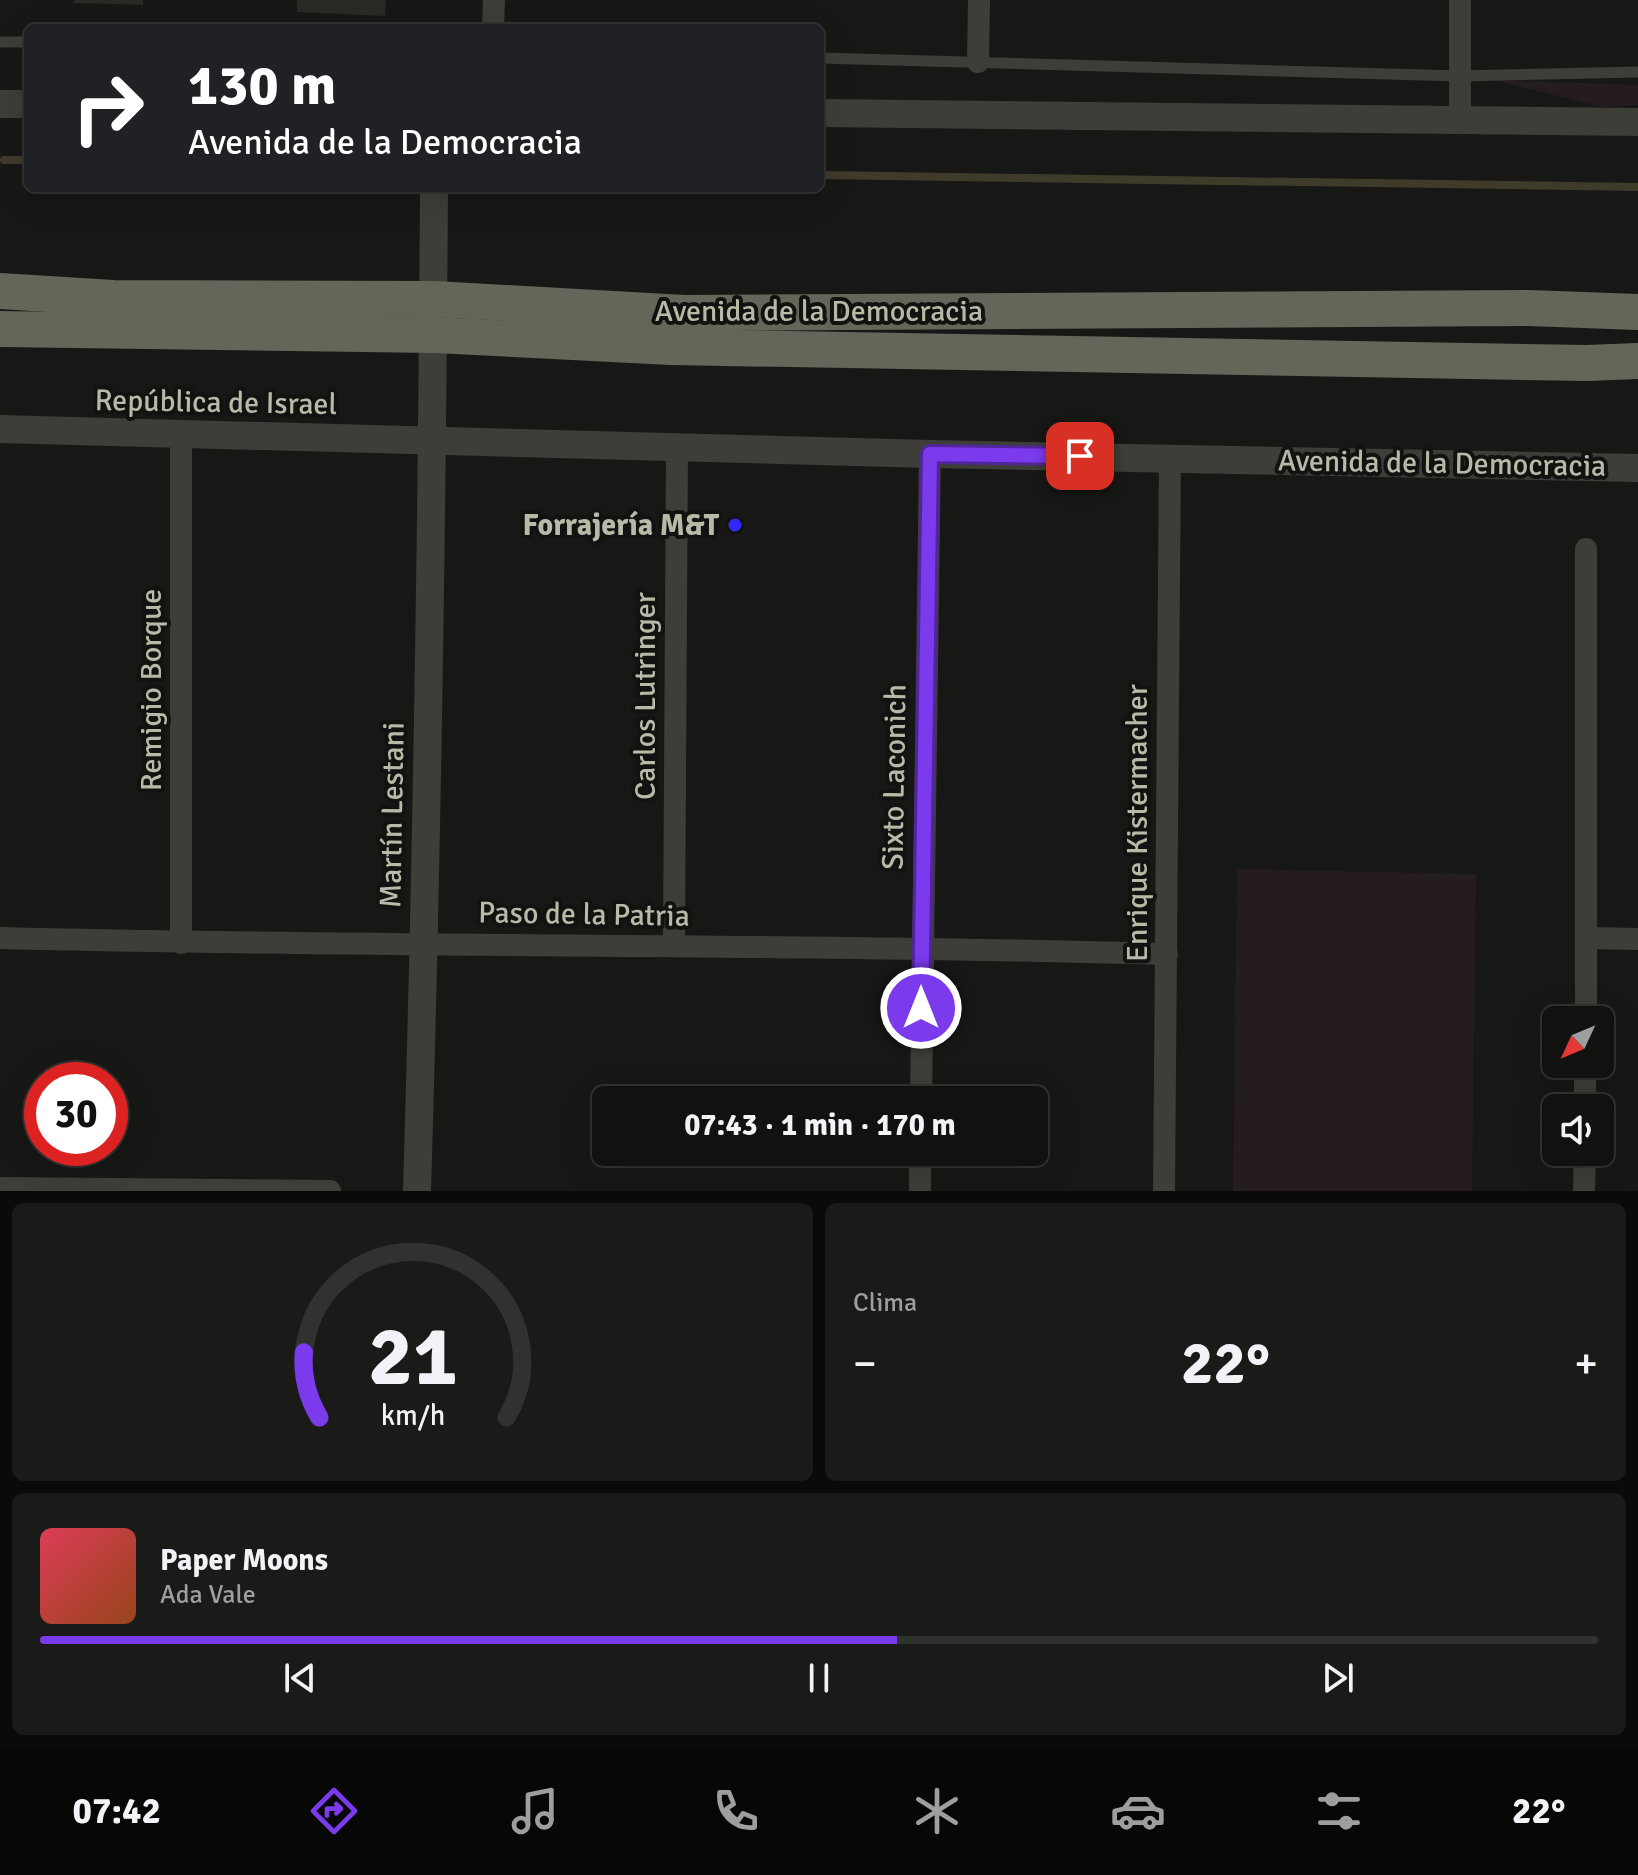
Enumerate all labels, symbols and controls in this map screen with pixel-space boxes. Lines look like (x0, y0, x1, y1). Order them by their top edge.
text: 130 m (188, 51, 336, 120)
icon: right (56, 56, 160, 160)
text: Avenida de la Democracia (188, 120, 582, 165)
street label: Avenida de la Democracia (655, 293, 983, 330)
street label: República de Israel (94, 382, 338, 423)
pin (1046, 422, 1114, 490)
icon: arrive (1058, 434, 1102, 478)
street label: Avenida de la Democracia (1278, 442, 1606, 485)
place label: Forrajería M&T (523, 507, 720, 544)
marker: Forrajería M&T (726, 516, 744, 534)
street label: Remigio Borque (133, 589, 170, 791)
street label: Carlos Lutringer (627, 592, 664, 800)
street label: Sixto Laconich (874, 684, 915, 870)
street label: Enrique Kistermacher (1119, 684, 1156, 962)
street label: Martín Lestani (372, 722, 413, 908)
street label: Paso de la Patria (478, 894, 690, 935)
position arrow (879, 966, 963, 1050)
north arrow (1542, 1006, 1614, 1078)
map controls (1542, 1006, 1614, 1166)
speed limit sign: 30 (24, 1062, 128, 1166)
button: sound (1542, 1094, 1614, 1166)
text: 07:43 · 1 min · 170 m (684, 1107, 956, 1144)
text: Clima (853, 1287, 917, 1319)
text: 21 (368, 1306, 457, 1408)
text: 22° (1181, 1327, 1270, 1401)
text: − (853, 1337, 877, 1391)
text: + (1574, 1337, 1598, 1391)
text: km/h (380, 1398, 445, 1433)
text: Paper Moons (160, 1542, 328, 1579)
text: Ada Vale (160, 1579, 256, 1611)
icon: previous (278, 1656, 322, 1700)
icon: pause (797, 1656, 841, 1700)
icon: next (1316, 1656, 1360, 1700)
icon: directions (306, 1783, 362, 1839)
icon: music (507, 1783, 563, 1839)
icon: phone (708, 1783, 764, 1839)
icon: climate (909, 1783, 965, 1839)
icon: car (1110, 1783, 1166, 1839)
icon: filters (1311, 1783, 1367, 1839)
text: 07:42 (73, 1789, 161, 1834)
text: 22° (1512, 1789, 1565, 1834)

